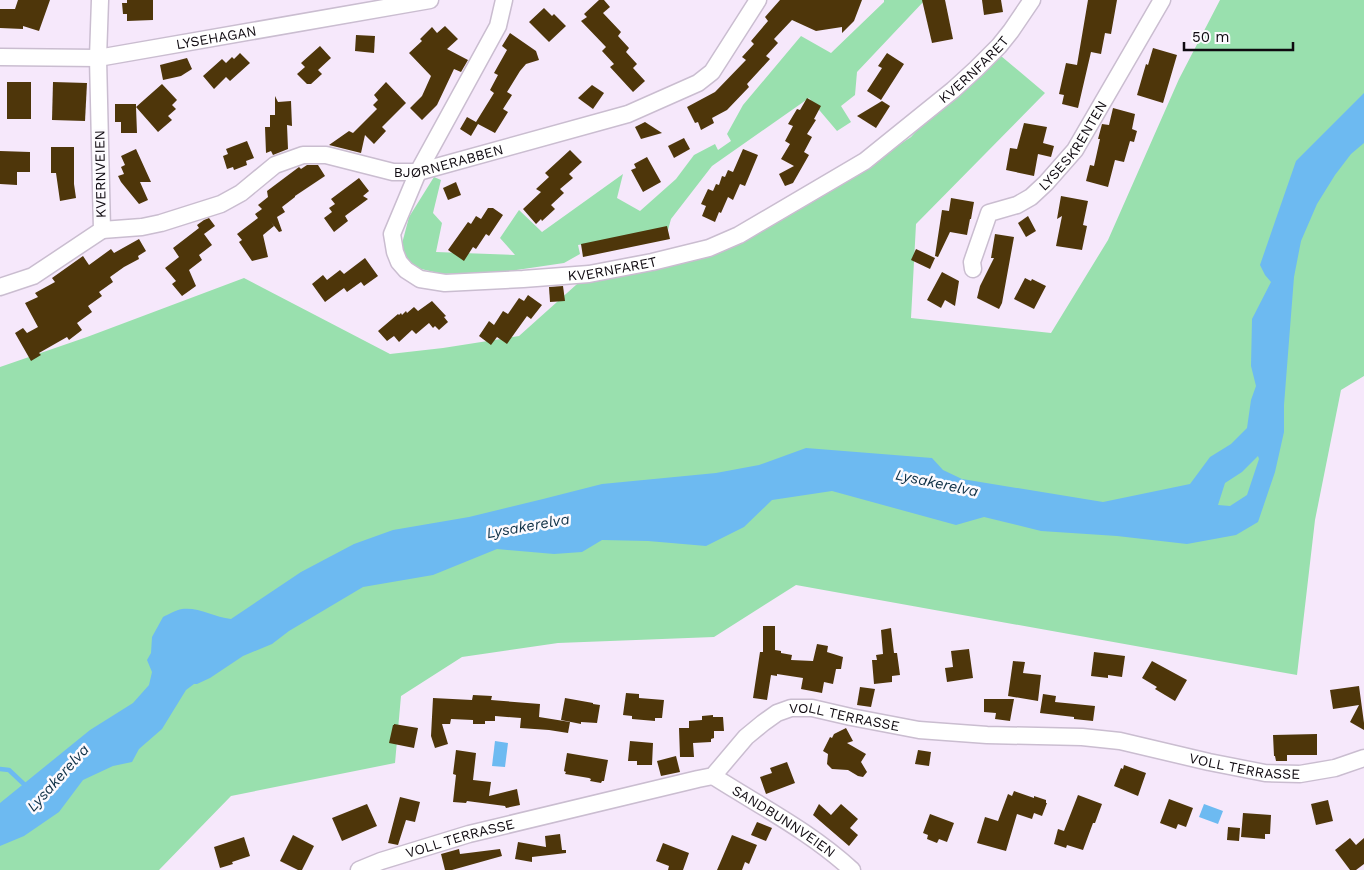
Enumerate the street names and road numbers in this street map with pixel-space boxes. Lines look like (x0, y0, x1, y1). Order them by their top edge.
street label: LYSEHAGAN (175, 22, 258, 52)
street label: KVERNFARET (935, 32, 1012, 106)
street label: LYSESKRENTEN (1035, 98, 1110, 194)
street label: KVERNVEIEN (91, 130, 109, 218)
street label: BJØRNERABBEN (394, 141, 505, 180)
street label: KVERNFARET (567, 253, 659, 284)
street label: VOLL TERRASSE (789, 699, 901, 734)
street label: VOLL TERRASSE (1188, 750, 1300, 782)
street label: SANDBUNNVEIEN (729, 782, 838, 860)
street label: VOLL TERRASSE (404, 815, 516, 861)

